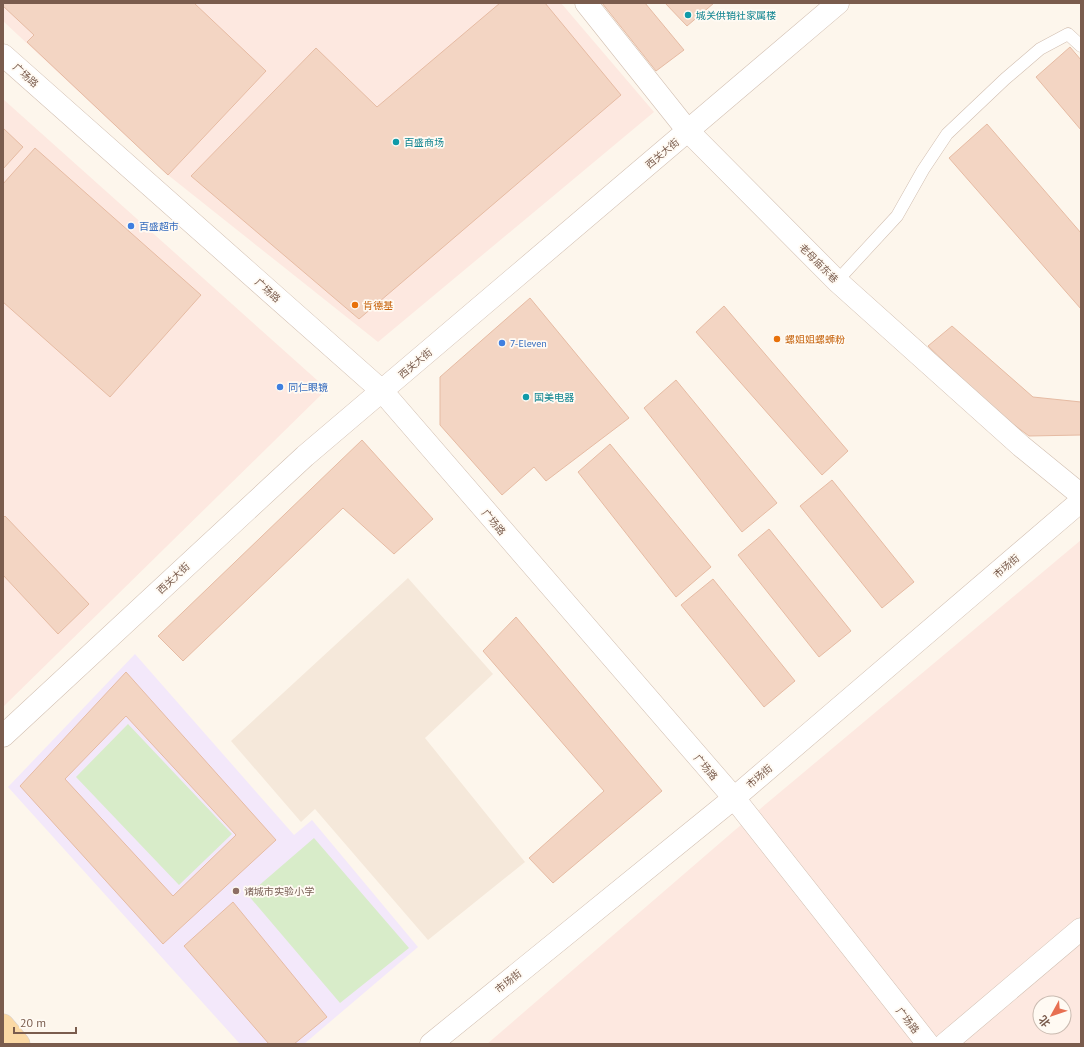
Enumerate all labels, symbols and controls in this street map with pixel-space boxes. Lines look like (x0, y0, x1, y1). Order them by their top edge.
place label: 城关供销社家属楼 (696, 9, 776, 22)
marker: 城关供销社家属楼 (683, 10, 693, 20)
street label: 广场路 (10, 61, 41, 90)
place label: 百盛商场 (404, 136, 444, 149)
street label: 西关大街 (643, 136, 682, 171)
marker: 百盛商场 (391, 137, 401, 147)
place label: 百盛超市 (139, 220, 179, 233)
marker: 百盛超市 (126, 221, 136, 231)
street label: 老母庙东巷 (796, 241, 841, 286)
street label: 广场路 (252, 276, 283, 305)
place label: 肯德基 (363, 299, 393, 312)
marker: 肯德基 (350, 300, 360, 310)
place label: 螺姐姐螺蛳粉 (785, 333, 845, 346)
marker: 螺姐姐螺蛳粉 (772, 334, 782, 344)
place label: 7-Eleven (510, 337, 547, 350)
marker: 7-Eleven (497, 338, 507, 348)
street label: 西关大街 (396, 346, 435, 381)
place label: 同仁眼镜 (288, 381, 328, 394)
marker: 同仁眼镜 (275, 382, 285, 392)
place label: 国美电器 (534, 391, 574, 404)
marker: 国美电器 (521, 392, 531, 402)
street label: 广场路 (479, 507, 508, 538)
street label: 市场街 (991, 552, 1022, 581)
street label: 西关大街 (154, 560, 192, 597)
street label: 广场路 (691, 752, 720, 783)
street label: 市场街 (744, 762, 775, 791)
place label: 诸城市实验小学 (244, 885, 314, 898)
marker: 诸城市实验小学 (231, 886, 241, 896)
street label: 市场街 (493, 967, 524, 996)
north arrow (1032, 995, 1072, 1035)
street label: 广场路 (893, 1004, 922, 1036)
scale bar (14, 1009, 76, 1035)
text: 北 (1035, 1013, 1053, 1030)
text: 20 m (20, 1015, 46, 1030)

